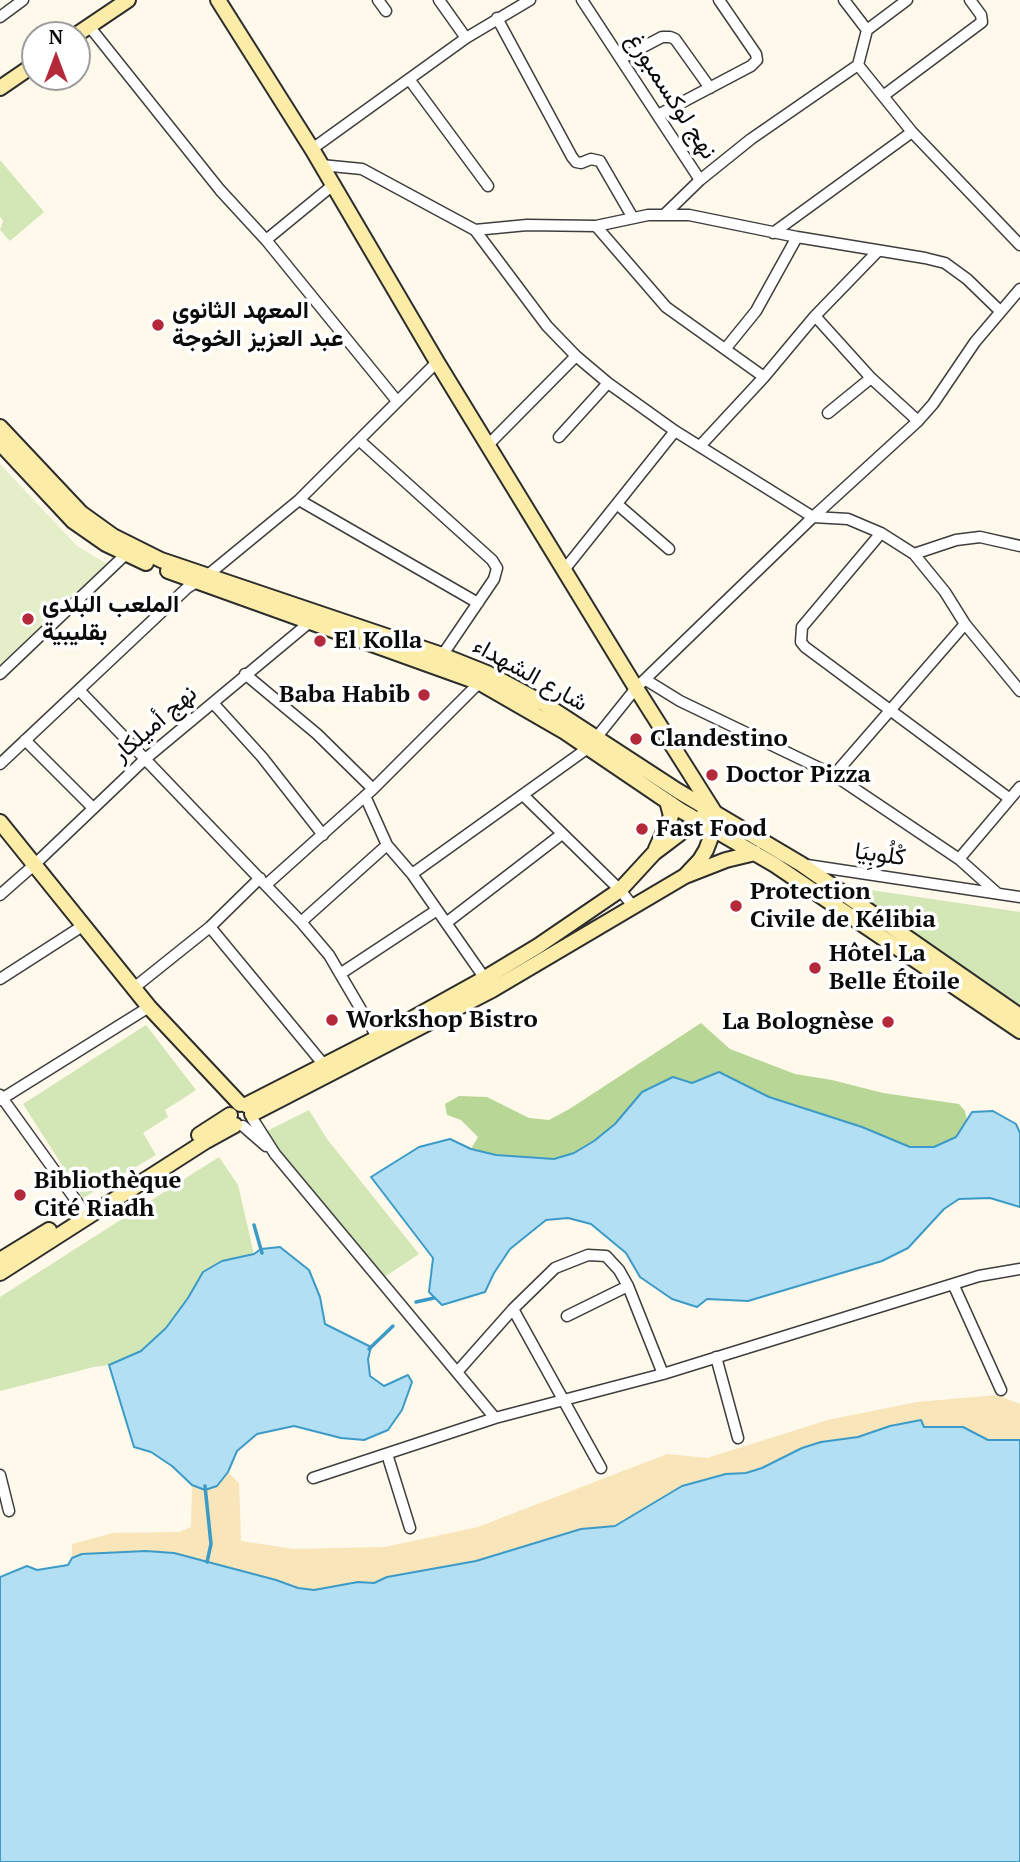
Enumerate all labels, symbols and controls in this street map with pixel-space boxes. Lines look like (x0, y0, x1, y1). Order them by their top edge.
north arrow (21, 21, 91, 91)
text: N (49, 24, 63, 49)
street label: نهج لوكسمبورغ (619, 27, 723, 165)
place label: المعهد الثانوي عبد العزيز الخوجة (172, 297, 343, 353)
marker: المعهد الثانوي عبد العزيز الخوجة (150, 317, 166, 333)
place label: الملعب البلدي بقليبية (42, 591, 179, 647)
marker: الملعب البلدي بقليبية (20, 611, 36, 627)
place label: El Kolla (334, 627, 422, 655)
street label: شارع الشهداء (468, 632, 592, 718)
marker: El Kolla (312, 633, 328, 649)
street label: نهج أميلكار (107, 679, 203, 769)
place label: Baba Habib (279, 681, 410, 709)
marker: Baba Habib (416, 687, 432, 703)
place label: Clandestino (650, 725, 788, 753)
marker: Clandestino (628, 731, 644, 747)
place label: Doctor Pizza (726, 761, 871, 789)
marker: Doctor Pizza (704, 767, 720, 783)
place label: Fast Food (656, 815, 767, 843)
marker: Fast Food (634, 821, 650, 837)
street label: كْلُوبِيَا (853, 837, 907, 873)
place label: Protection Civile de Kélibia (750, 878, 936, 934)
marker: Protection Civile de Kélibia (728, 898, 744, 914)
place label: Hôtel La Belle Étoile (829, 940, 960, 996)
marker: Hôtel La Belle Étoile (807, 960, 823, 976)
place label: Workshop Bistro (346, 1006, 538, 1034)
place label: La Bolognèse (722, 1008, 874, 1036)
marker: Workshop Bistro (324, 1012, 340, 1028)
marker: La Bolognèse (880, 1014, 896, 1030)
place label: Bibliothèque Cité Riadh (34, 1167, 181, 1223)
marker: Bibliothèque Cité Riadh (12, 1187, 28, 1203)

